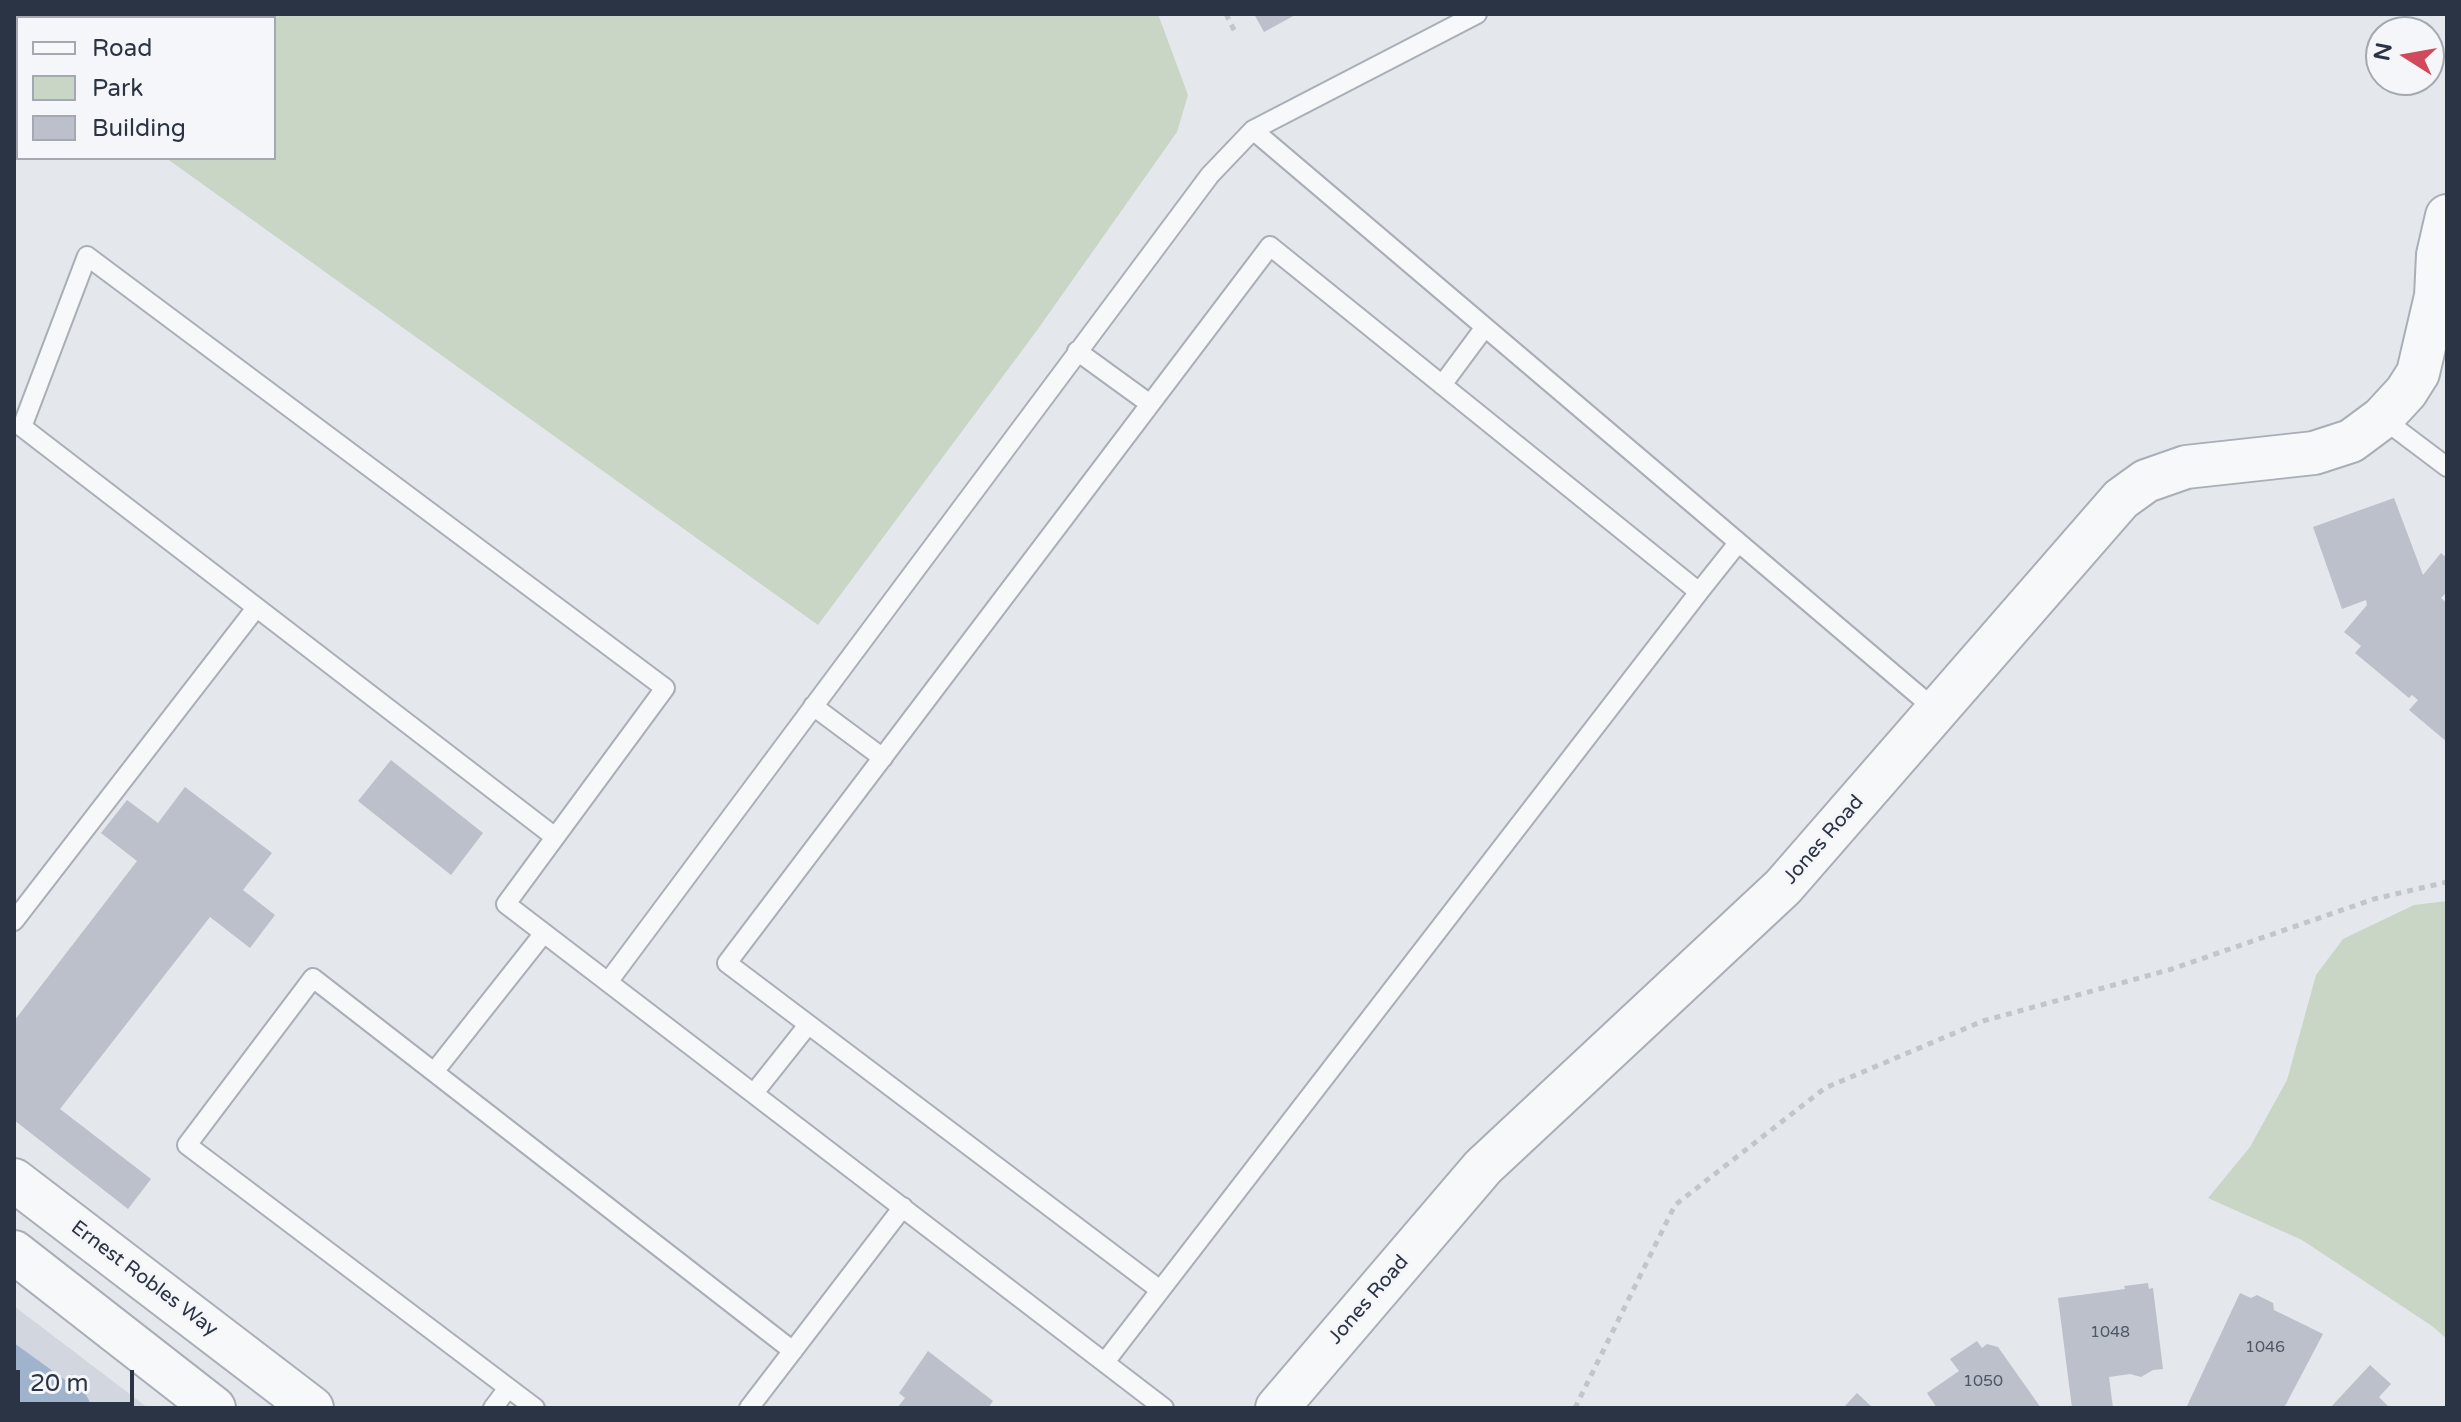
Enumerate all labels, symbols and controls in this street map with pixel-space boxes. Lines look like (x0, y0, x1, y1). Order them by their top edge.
legend (16, 16, 276, 160)
north arrow (2365, 16, 2445, 96)
text: Road (92, 34, 152, 63)
text: N (2369, 41, 2398, 63)
text: Park (92, 74, 143, 103)
text: Building (92, 114, 186, 143)
street label: Jones Road (1779, 791, 1869, 889)
street label: Ernest Robles Way (66, 1216, 222, 1342)
street label: Jones Road (1324, 1251, 1414, 1349)
house number: 1048 (2090, 1323, 2130, 1343)
house number: 1046 (2245, 1338, 2285, 1358)
scale bar (20, 1354, 138, 1404)
text: 20 m (30, 1369, 88, 1398)
house number: 1050 (1963, 1372, 2003, 1392)

